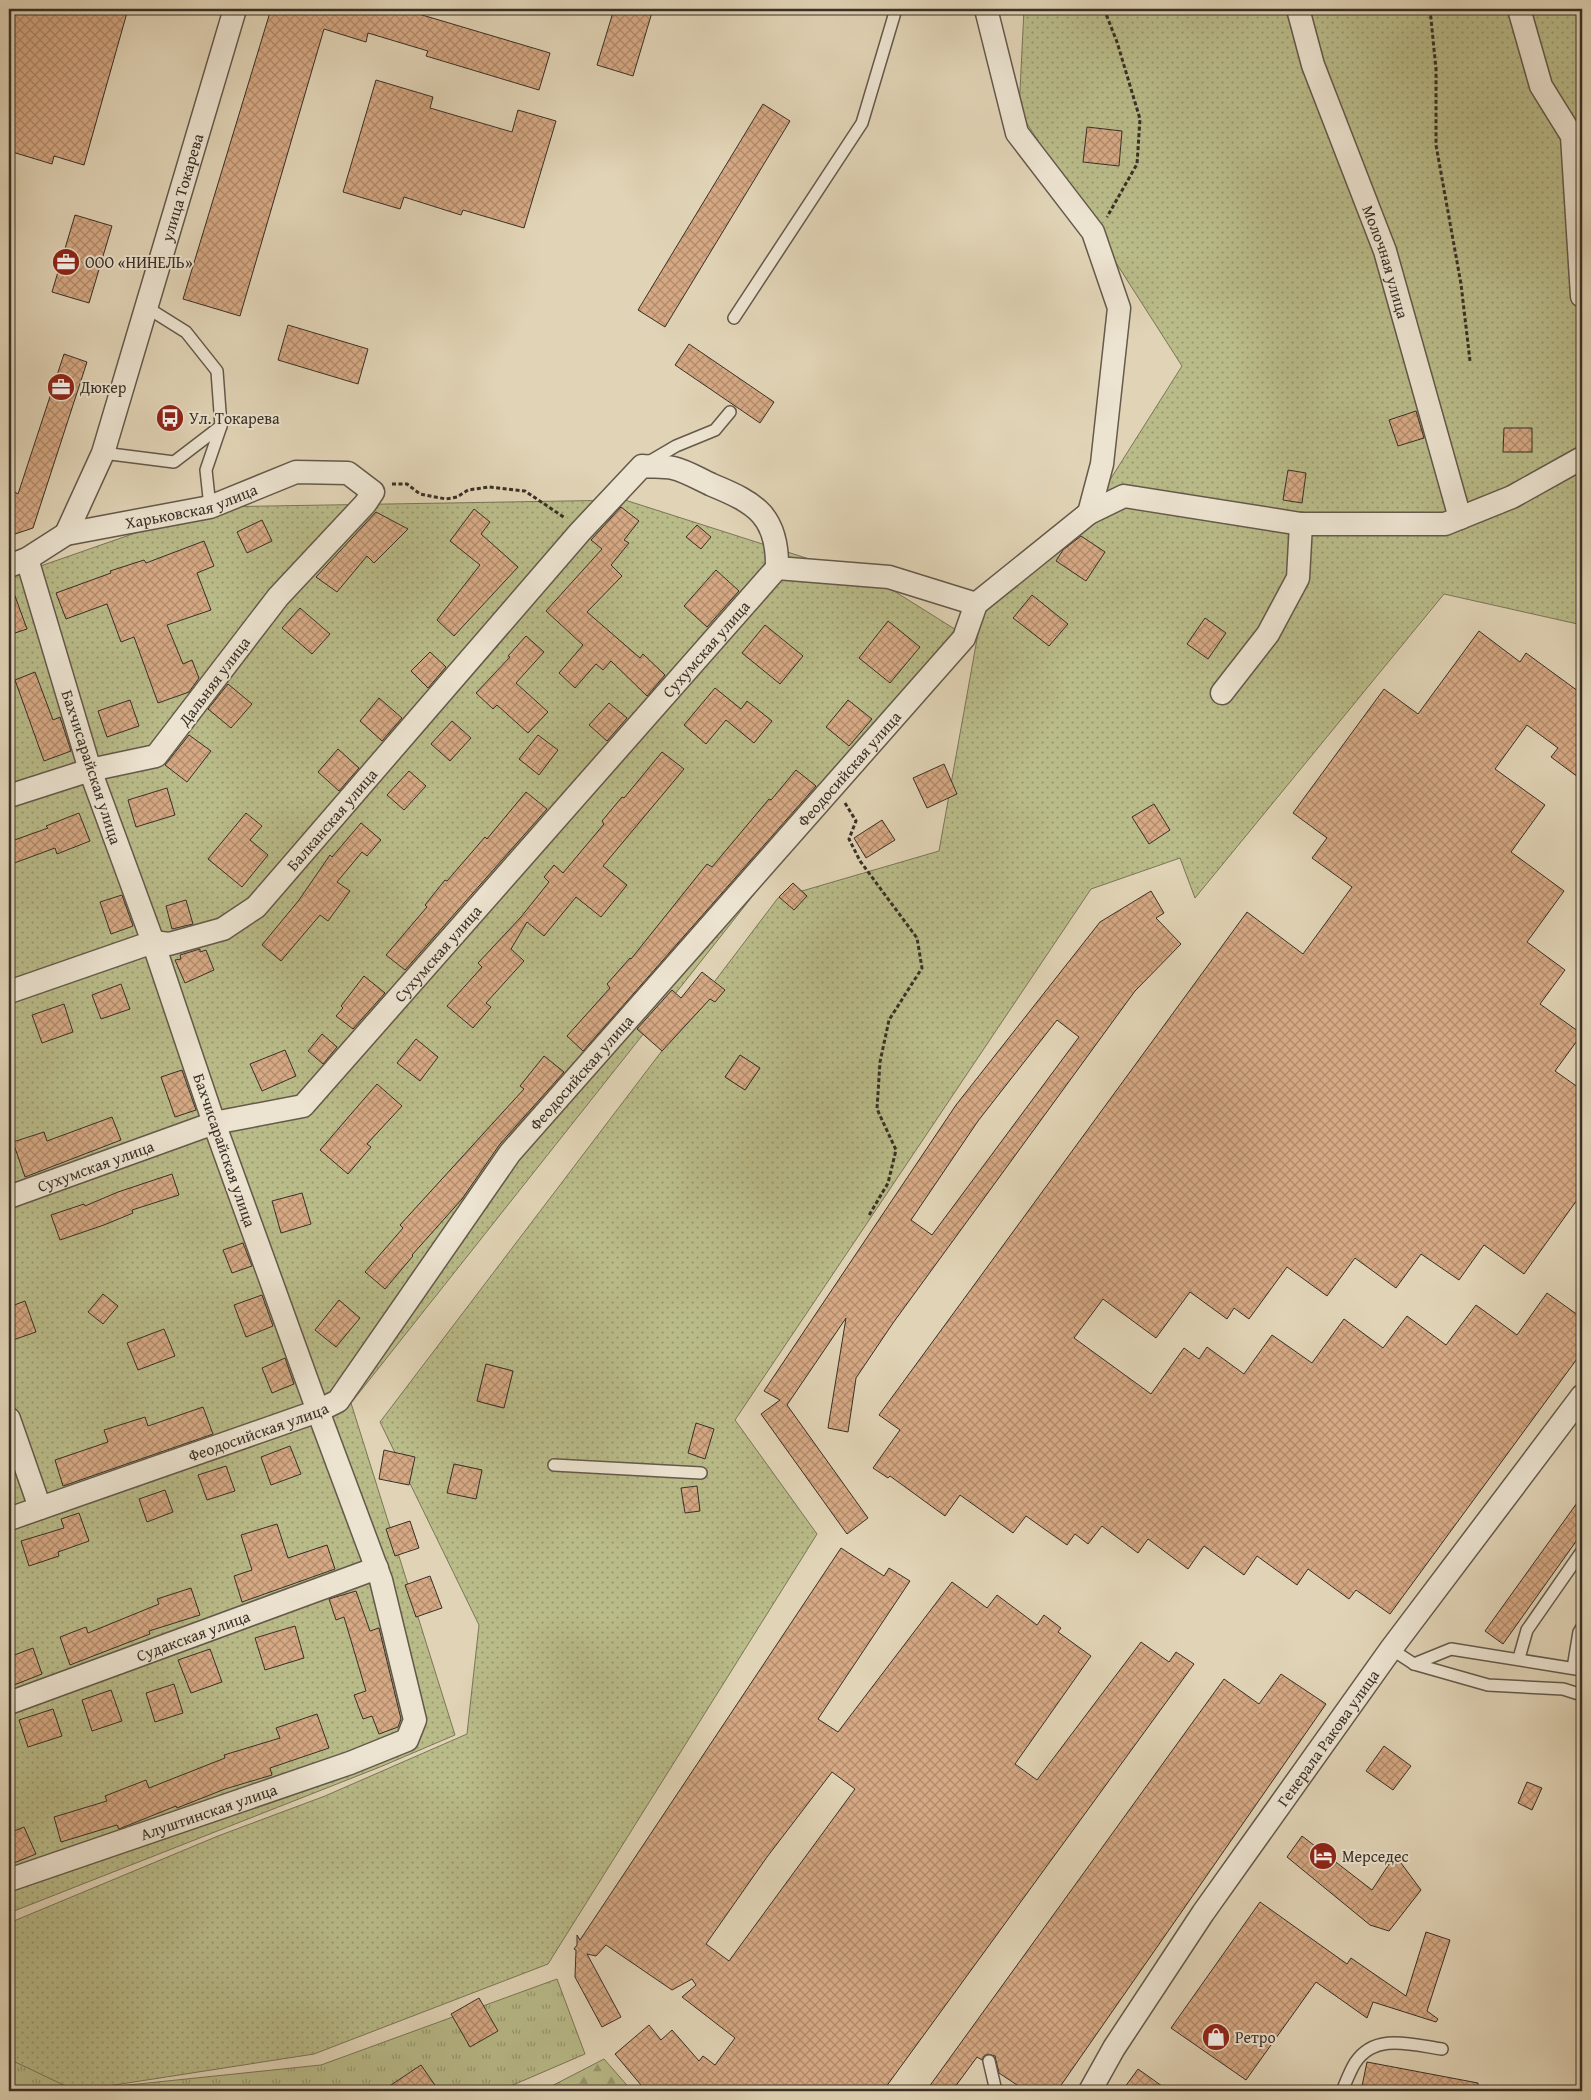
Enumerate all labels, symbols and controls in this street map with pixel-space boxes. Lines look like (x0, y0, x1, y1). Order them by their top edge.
street label: улица Токарева (154, 130, 209, 245)
street label: Молочная улица (1356, 201, 1415, 322)
office icon: ООО «НИНЕЛЬ» (51, 247, 81, 277)
place label: ООО «НИНЕЛЬ» (85, 250, 193, 274)
office icon: Дюкер (46, 372, 76, 402)
place label: Дюкер (79, 375, 127, 399)
bus stop icon: Ул. Токарева (155, 403, 185, 433)
place label: Ул. Токарева (189, 406, 280, 430)
street label: Харьковская улица (123, 477, 261, 535)
street label: Сухумская улица (656, 595, 756, 703)
street label: Дальняя улица (172, 631, 256, 732)
street label: Бахчисарайская улица (56, 687, 128, 848)
street label: Феодосийская улица (791, 705, 907, 832)
street label: Балканская улица (280, 763, 383, 876)
street label: Сухумская улица (388, 899, 487, 1007)
street label: Феодосийская улица (523, 1009, 639, 1135)
street label: Бахчисарайская улица (187, 1070, 263, 1231)
street label: Сухумская улица (34, 1134, 158, 1198)
street label: Феодосийская улица (185, 1396, 333, 1467)
street label: Судакская улица (133, 1604, 254, 1667)
street label: Генерала Ракова улица (1271, 1664, 1385, 1811)
street label: Алуштинская улица (137, 1777, 281, 1846)
hotel icon: Мерседес (1308, 1841, 1338, 1871)
place label: Мерседес (1342, 1844, 1409, 1868)
shop icon: Ретро (1201, 2022, 1231, 2052)
place label: Ретро (1235, 2025, 1276, 2049)

